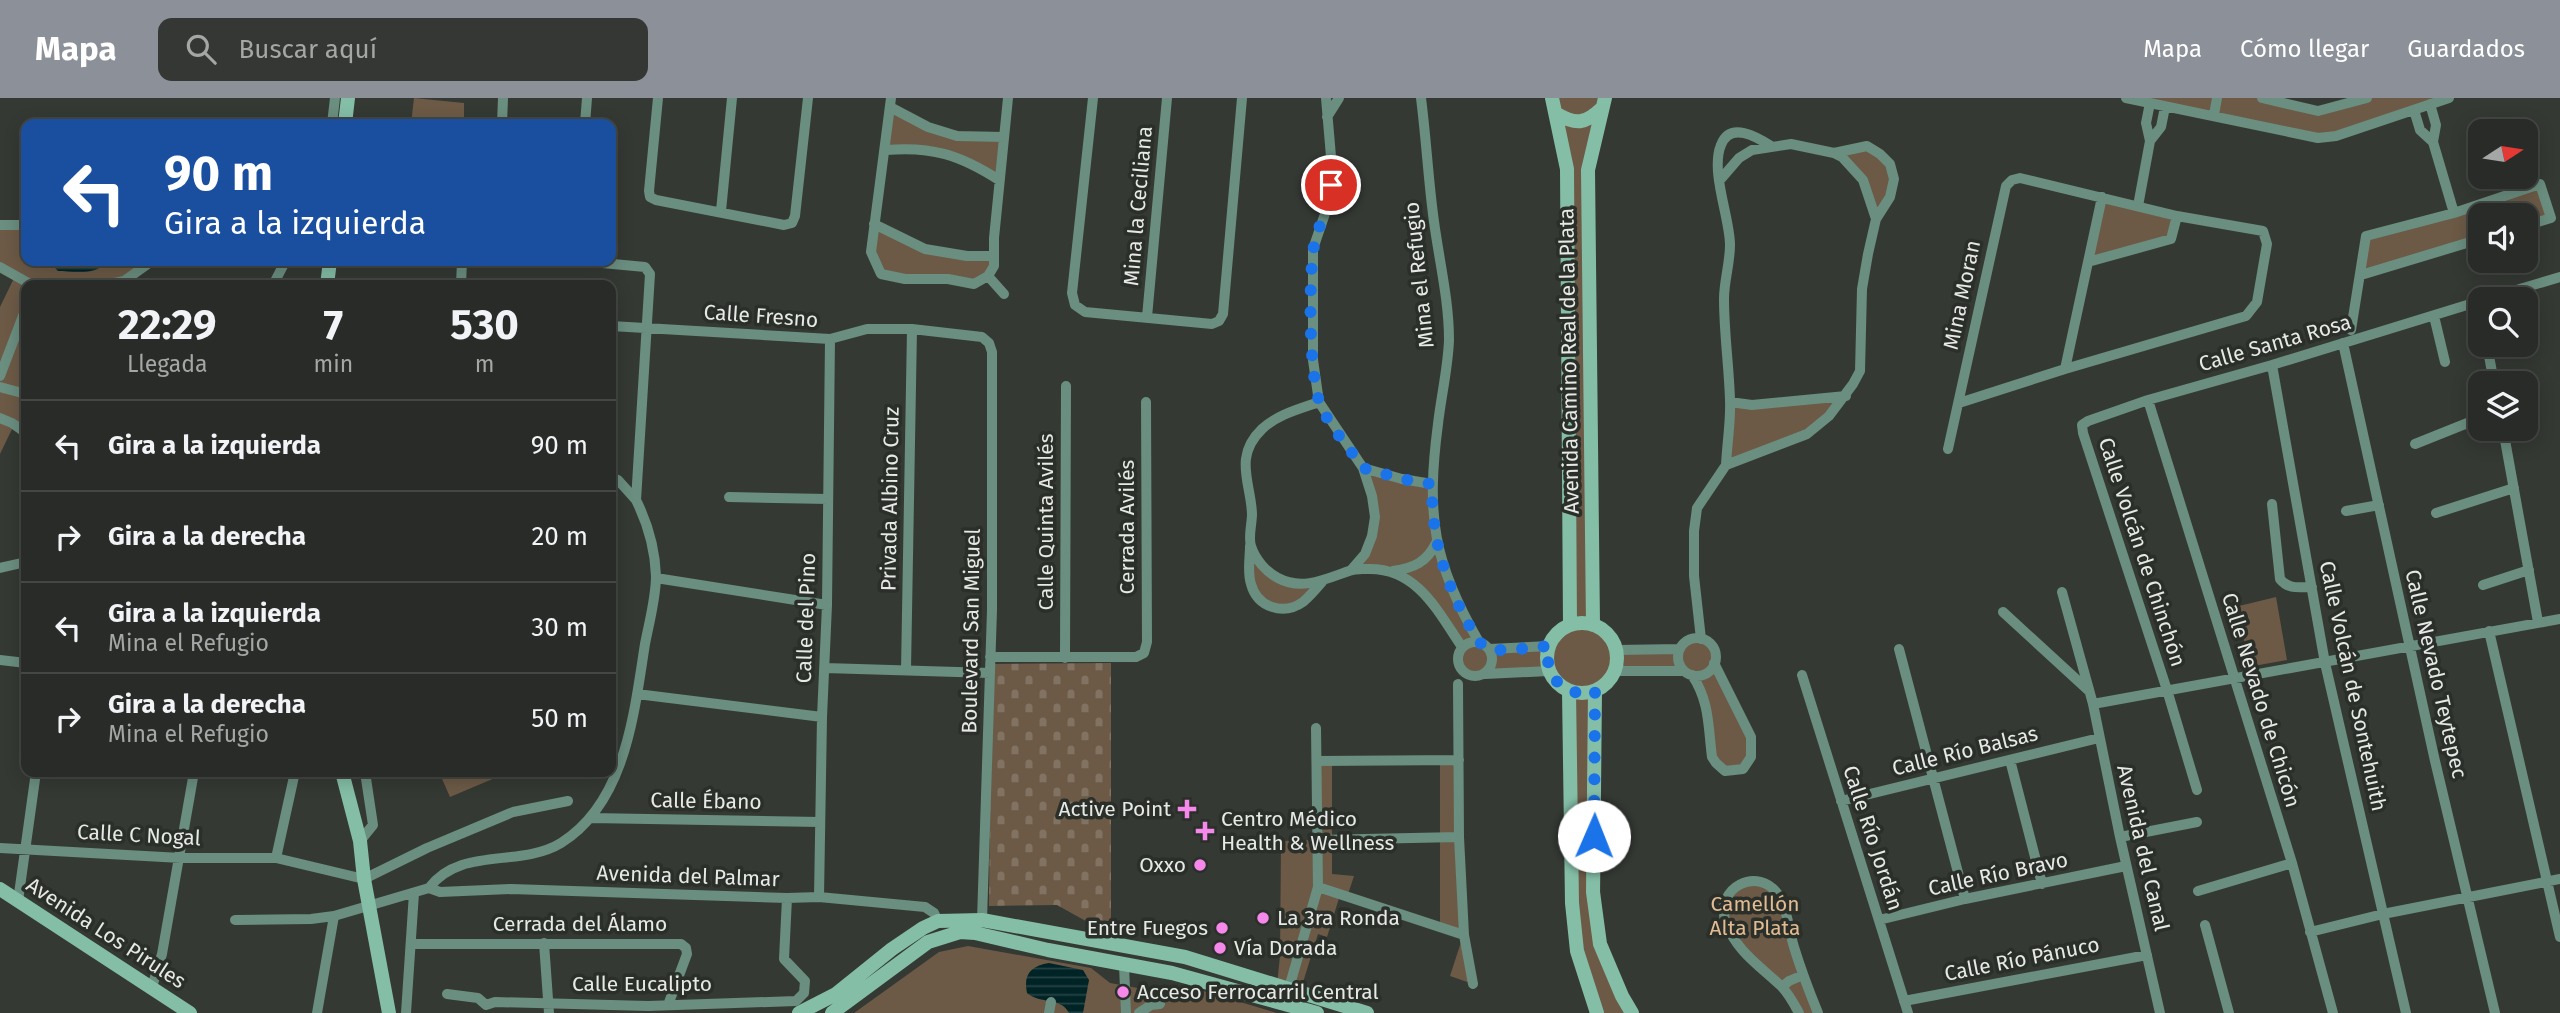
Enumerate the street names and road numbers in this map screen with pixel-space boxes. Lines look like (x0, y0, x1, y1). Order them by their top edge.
street label: Mina la Ceciliana (1118, 125, 1158, 287)
street label: Mina el Refugio (1398, 201, 1440, 349)
street label: Avenida Camino Real de la Plata (1553, 208, 1585, 514)
street label: Mina Moran (1938, 238, 1986, 352)
street label: Calle Fresno (703, 299, 819, 333)
street label: Calle Santa Rosa (2196, 309, 2354, 377)
street label: Privada Albino Cruz (875, 407, 905, 591)
street label: Calle Quinta Avilés (1033, 433, 1059, 610)
street label: Calle Volcán de Chinchón (2093, 434, 2191, 670)
street label: Cerrada Avilés (1114, 459, 1140, 594)
street label: Boulevard San Miguel (956, 528, 986, 734)
street label: Calle del Pino (791, 552, 821, 684)
street label: Calle Volcán de Sontehuith (2314, 558, 2392, 814)
street label: Calle Nevado Teytepec (2399, 567, 2473, 781)
street label: Calle Nevado de Chicón (2216, 590, 2306, 810)
street label: Calle Río Balsas (1889, 720, 2041, 782)
street label: Calle Río Jordán (1837, 762, 1909, 914)
street label: Avenida del Canal (2111, 762, 2175, 934)
street label: Calle Ébano (650, 787, 762, 815)
street label: Calle C Nogal (77, 819, 201, 851)
street label: Calle Río Bravo (1926, 847, 2070, 901)
street label: Avenida del Palmar (596, 860, 780, 892)
street label: Avenida Los Pirules (21, 872, 191, 994)
street label: Cerrada del Álamo (493, 911, 667, 937)
street label: Calle Río Pánuco (1942, 931, 2102, 987)
street label: Calle Eucalipto (572, 971, 712, 997)

